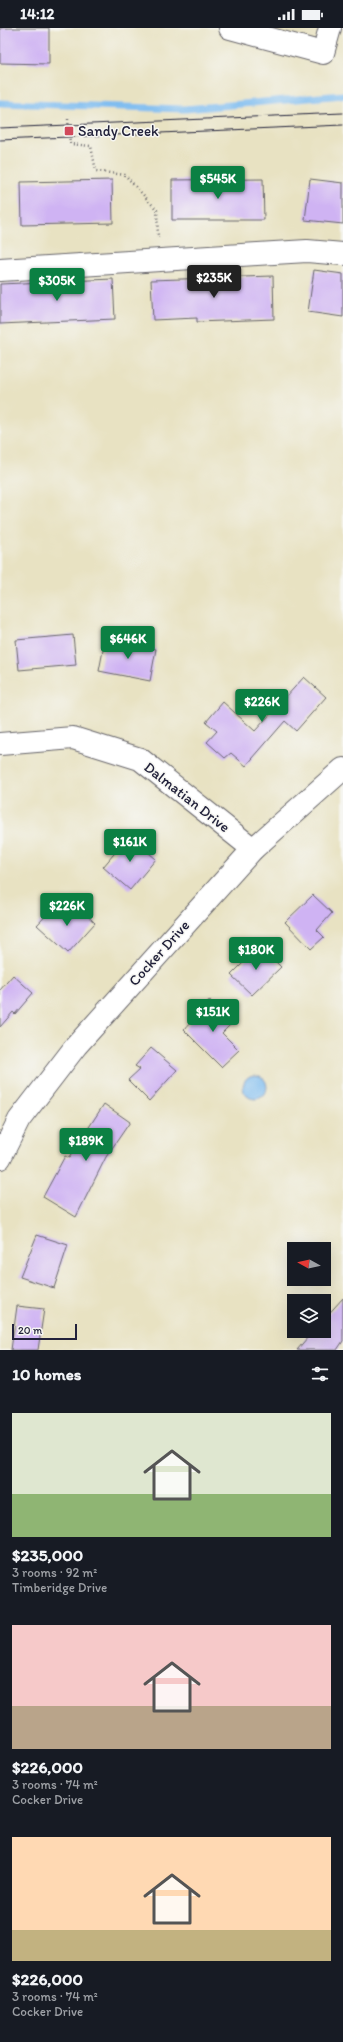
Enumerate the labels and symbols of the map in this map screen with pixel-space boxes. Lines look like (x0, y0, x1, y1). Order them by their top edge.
place label: Sandy Creek (78, 122, 159, 140)
marker: Sandy Creek (63, 125, 75, 137)
pin: $545K (190, 166, 246, 200)
pin: $235K (186, 265, 242, 299)
pin: $305K (29, 268, 85, 302)
pin: $646K (100, 626, 156, 660)
pin: $226K (234, 689, 290, 723)
street label: Dalmatian Drive (140, 758, 234, 836)
pin: $161K (102, 829, 158, 863)
pin: $226K (39, 893, 95, 927)
street label: Cocker Drive (125, 916, 193, 990)
pin: $180K (228, 937, 284, 971)
pin: $151K (185, 999, 241, 1033)
pin: $189K (58, 1128, 114, 1162)
north arrow (287, 1242, 331, 1286)
scale bar (12, 1322, 77, 1341)

